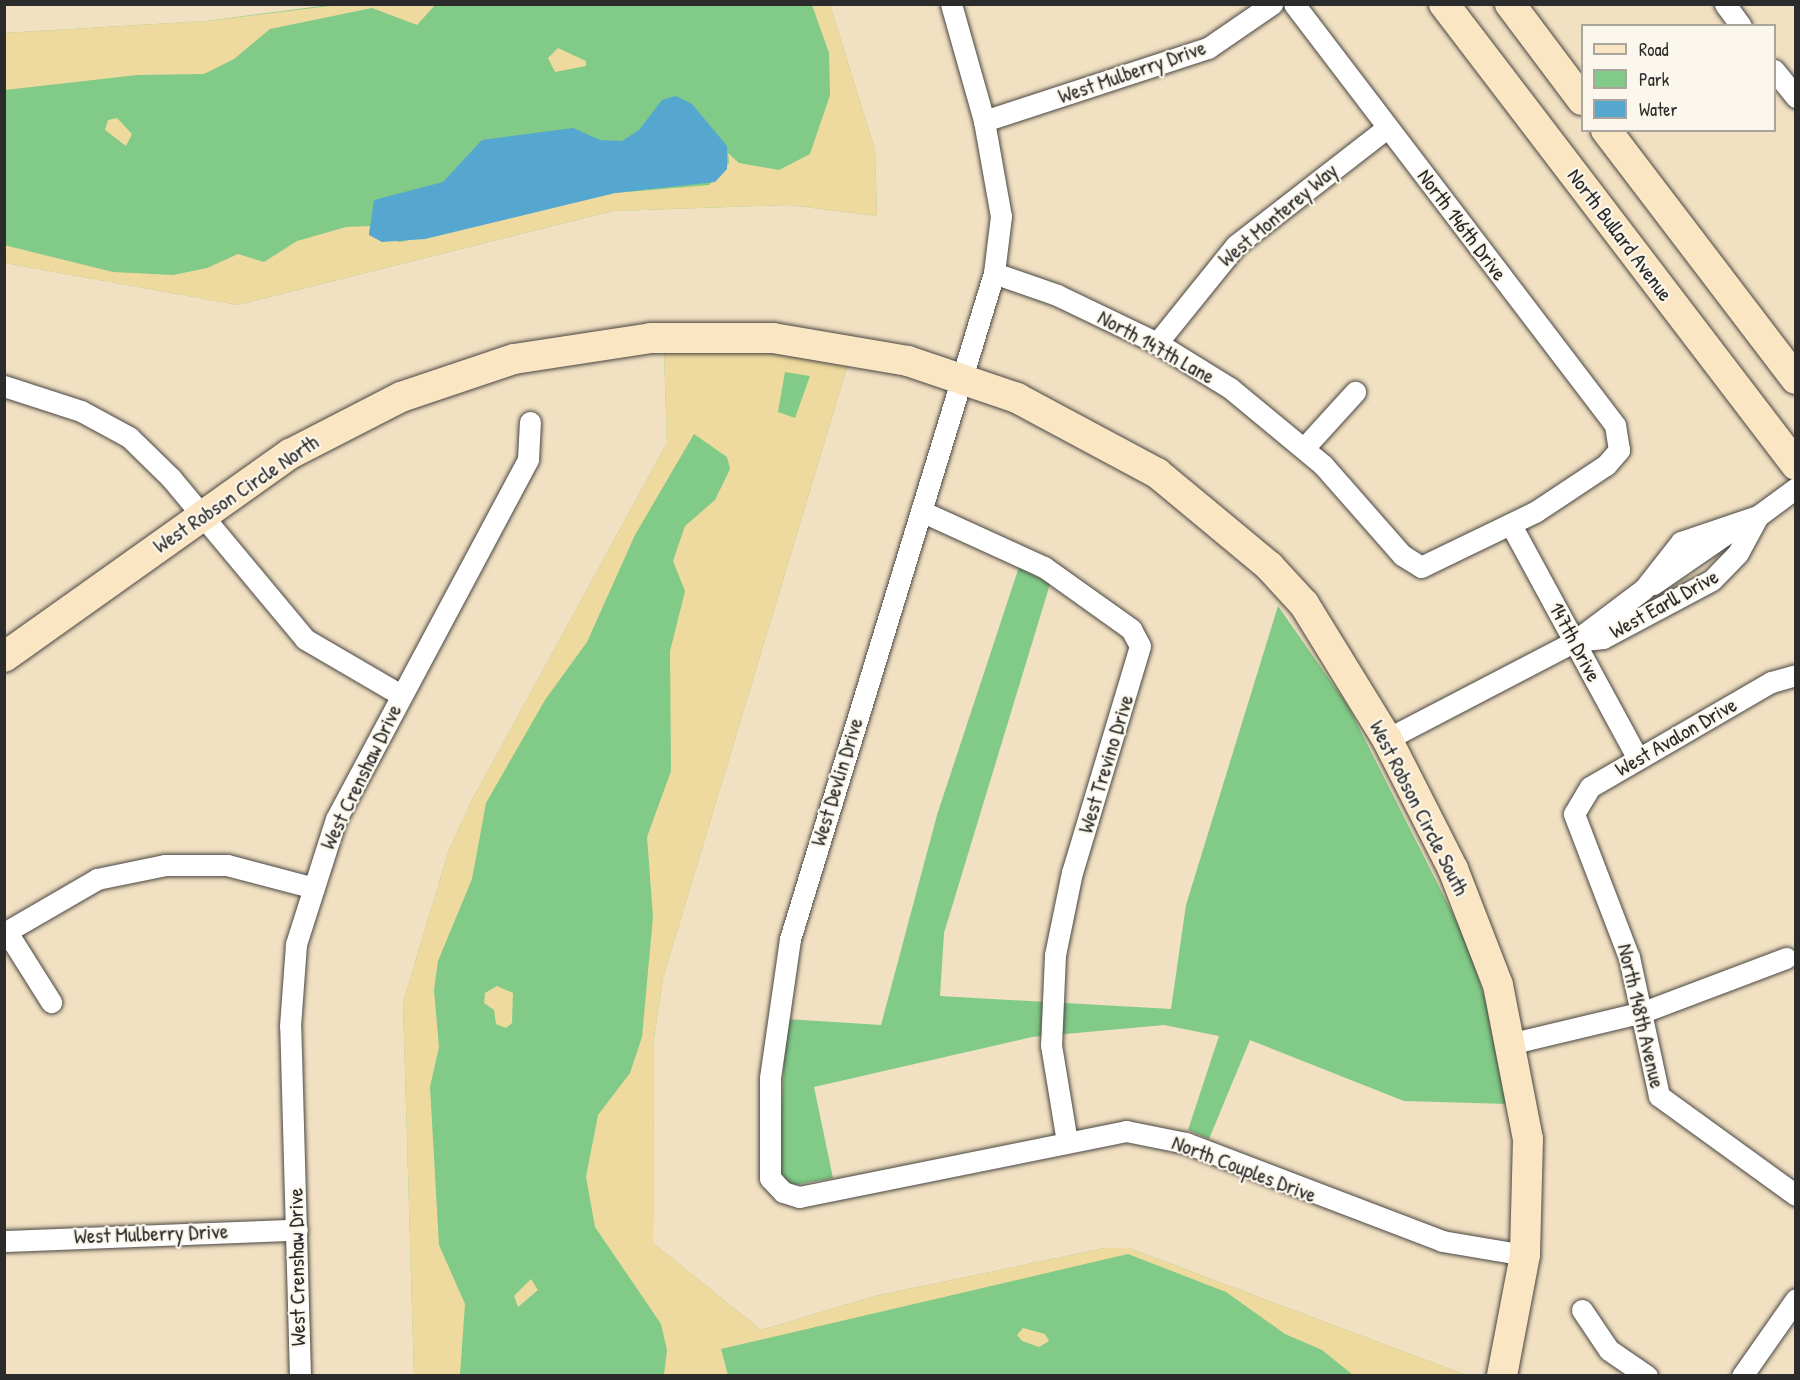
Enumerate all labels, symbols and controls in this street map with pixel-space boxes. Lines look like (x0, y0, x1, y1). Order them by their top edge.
legend (1581, 24, 1776, 132)
street label: West Mulberry Drive (1055, 35, 1209, 109)
text: Road (1639, 37, 1669, 62)
text: Park (1639, 67, 1669, 92)
text: Water (1639, 97, 1677, 122)
street label: West Monterey Way (1213, 158, 1343, 272)
street label: North 146th Drive (1412, 164, 1512, 286)
street label: North Bullard Avenue (1562, 164, 1678, 306)
street label: North 147th Lane (1093, 305, 1219, 389)
street label: West Robson Circle North (149, 429, 323, 559)
street label: West Earll Drive (1605, 564, 1723, 644)
street label: 147th Drive (1544, 598, 1606, 686)
street label: West Trevino Drive (1073, 692, 1139, 836)
street label: West Avalon Drive (1611, 692, 1741, 782)
street label: West Crenshaw Drive (315, 700, 407, 854)
street label: West Devlin Drive (806, 715, 868, 849)
street label: West Robson Circle South (1364, 716, 1474, 900)
street label: North 148th Avenue (1612, 941, 1670, 1091)
street label: North Couples Drive (1168, 1130, 1320, 1208)
street label: West Crenshaw Drive (283, 1188, 311, 1346)
street label: West Mulberry Drive (73, 1219, 229, 1249)

